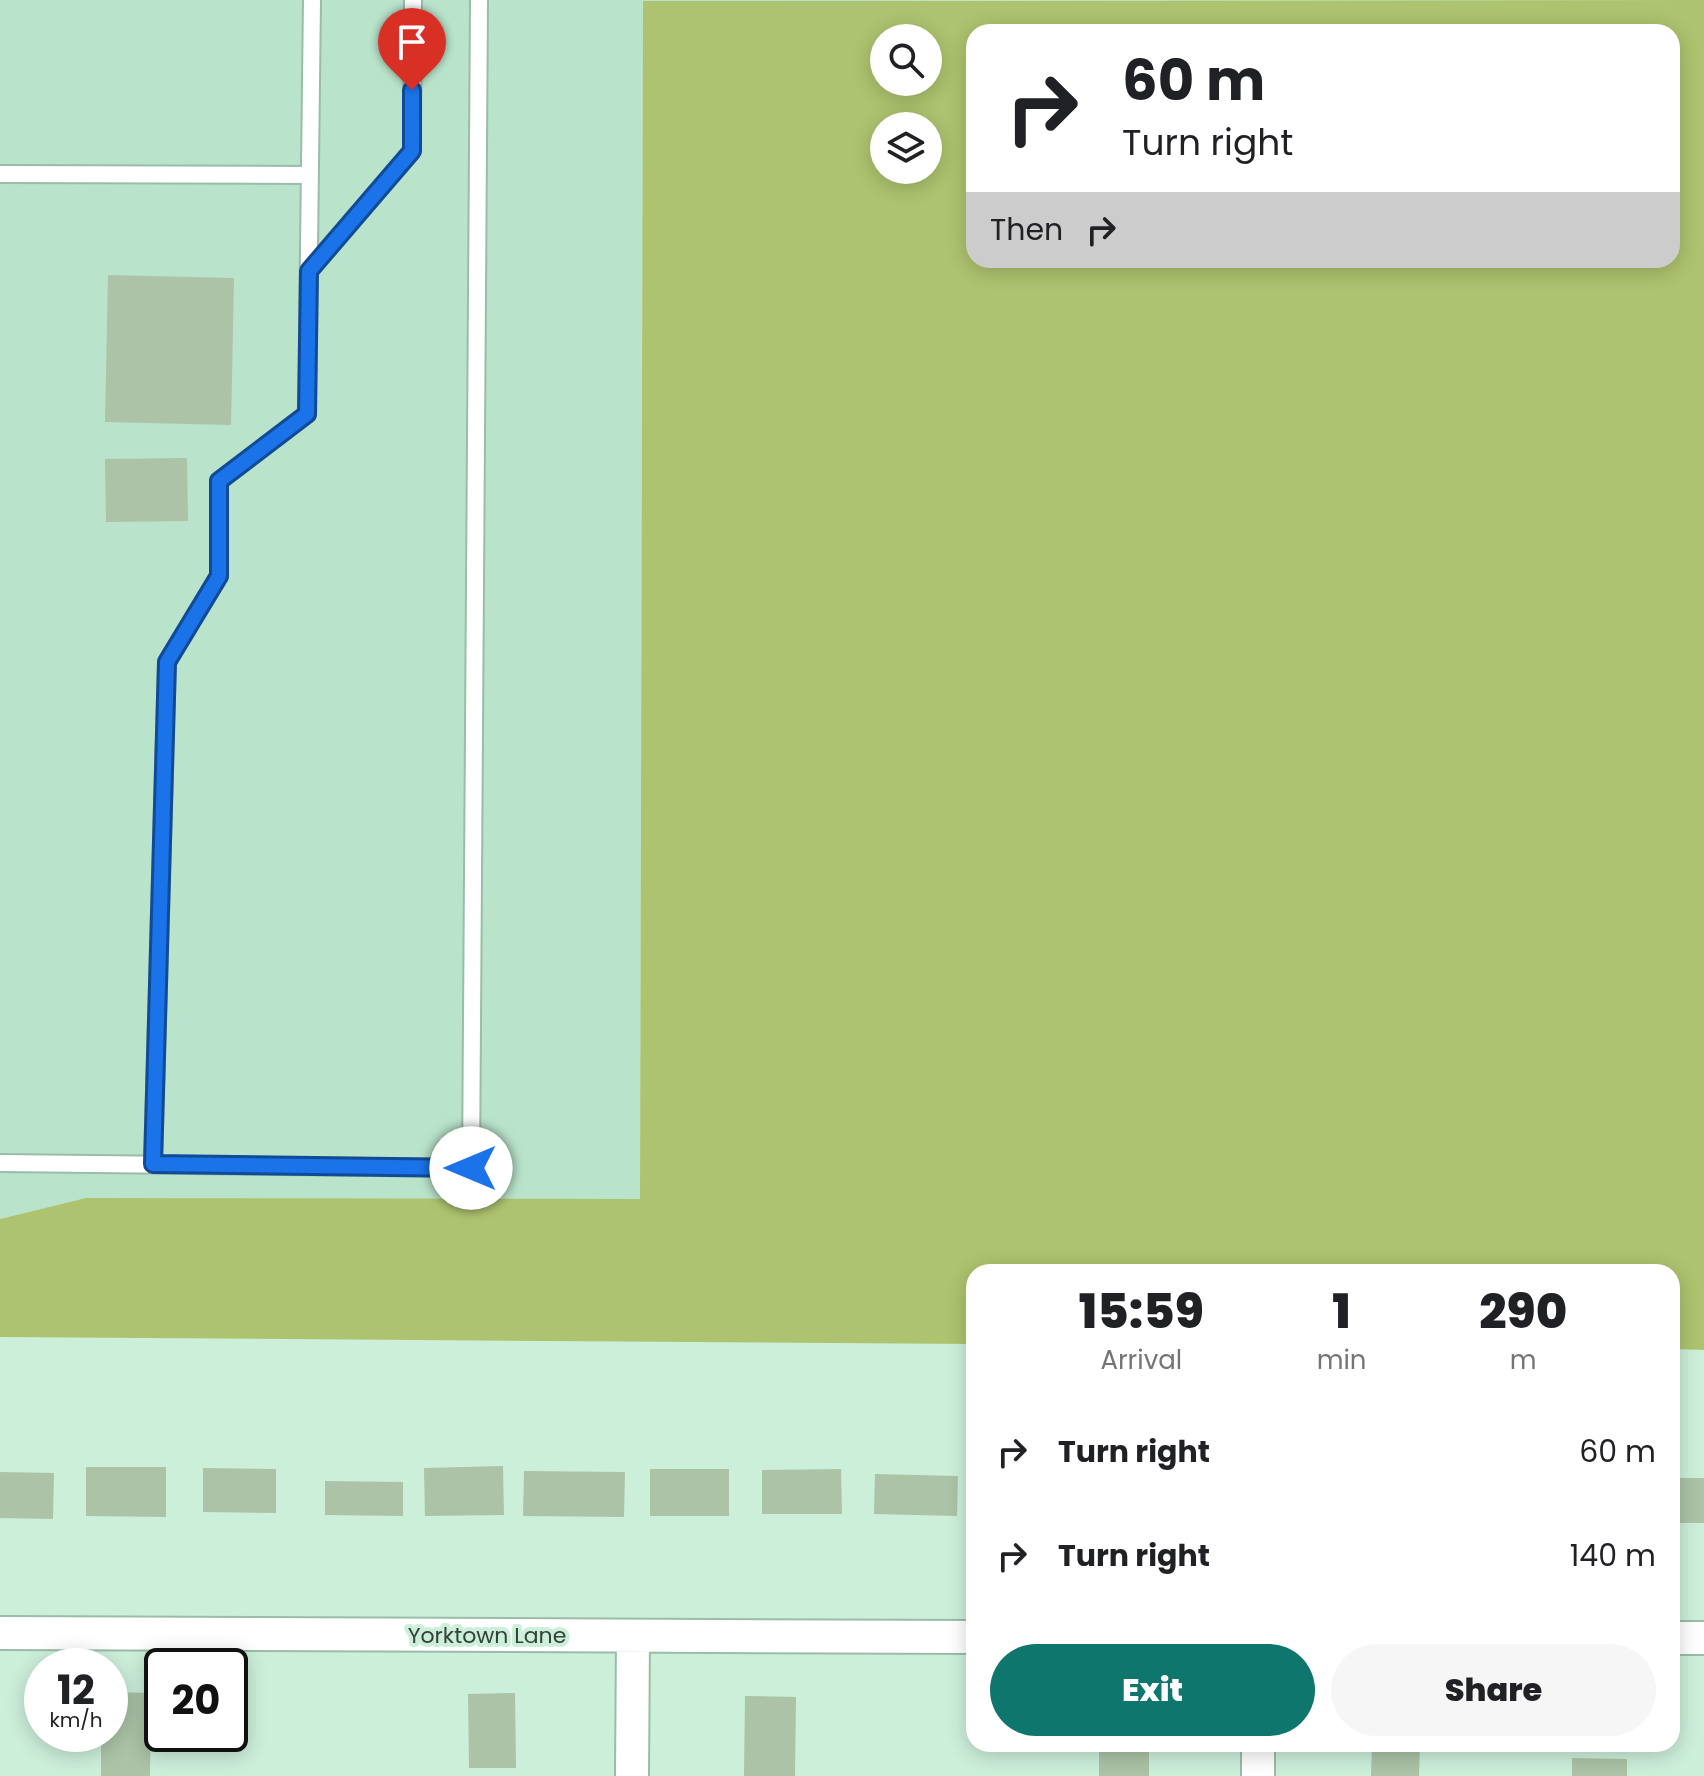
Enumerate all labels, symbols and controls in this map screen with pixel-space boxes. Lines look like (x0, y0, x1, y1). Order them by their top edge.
pin (378, 8, 446, 90)
icon: arrive (390, 20, 434, 64)
map controls (870, 24, 942, 184)
button: search (870, 24, 942, 96)
text: 60 m (1122, 41, 1265, 120)
icon: right (990, 56, 1094, 160)
button: layers (870, 112, 942, 184)
text: Turn right (1122, 117, 1293, 168)
text: Then (990, 208, 1063, 251)
icon: right (1079, 208, 1123, 252)
position arrow (429, 1126, 513, 1210)
text: 15:59 (1079, 1278, 1204, 1345)
text: 1 (1332, 1278, 1351, 1345)
text: 290 (1479, 1278, 1567, 1345)
text: Arrival (1100, 1342, 1182, 1378)
text: min (1317, 1342, 1366, 1378)
text: m (1510, 1342, 1537, 1378)
icon: right (990, 1430, 1034, 1474)
text: Turn right (1058, 1430, 1210, 1473)
text: 60 m (1579, 1430, 1656, 1473)
icon: right (990, 1534, 1034, 1578)
text: Turn right (1058, 1534, 1210, 1577)
text: 140 m (1570, 1534, 1656, 1577)
street label: Yorktown Lane (408, 1620, 566, 1651)
button: Exit (990, 1644, 1315, 1736)
button: Share (1331, 1644, 1656, 1736)
speed limit sign: 20 (144, 1648, 248, 1752)
text: 12 (57, 1662, 95, 1718)
text: km/h (49, 1706, 103, 1734)

